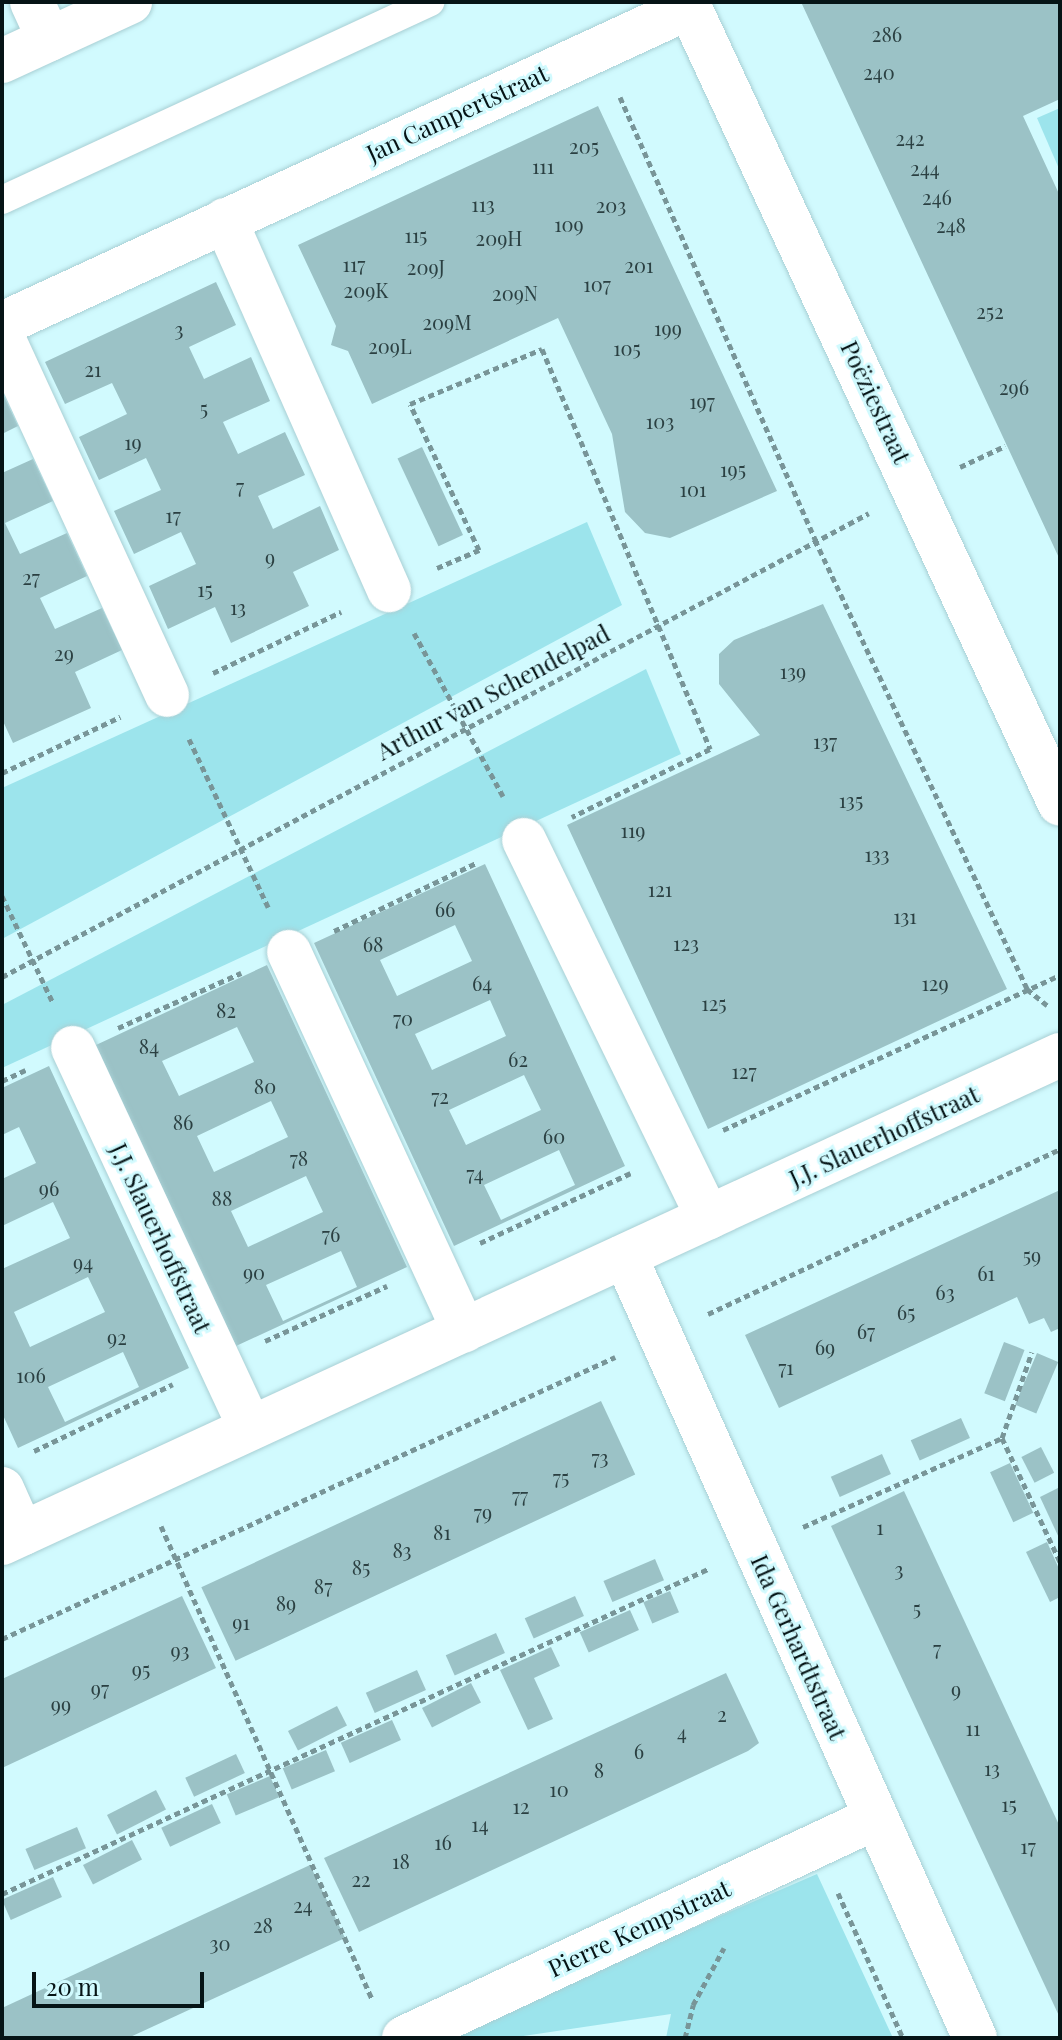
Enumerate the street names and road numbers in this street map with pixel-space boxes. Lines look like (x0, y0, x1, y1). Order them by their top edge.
street label: Jan Campertstraat (362, 58, 552, 168)
street label: Poëziestraat (835, 336, 917, 468)
street label: Arthur van Schendelpad (371, 618, 615, 766)
street label: J.J. Slauerhoffstraat (784, 1079, 984, 1193)
street label: J.J. Slauerhoffstraat (104, 1138, 218, 1338)
street label: Ida Gerhardtstraat (745, 1550, 853, 1744)
street label: Pierre Kempstraat (543, 1873, 735, 1983)

